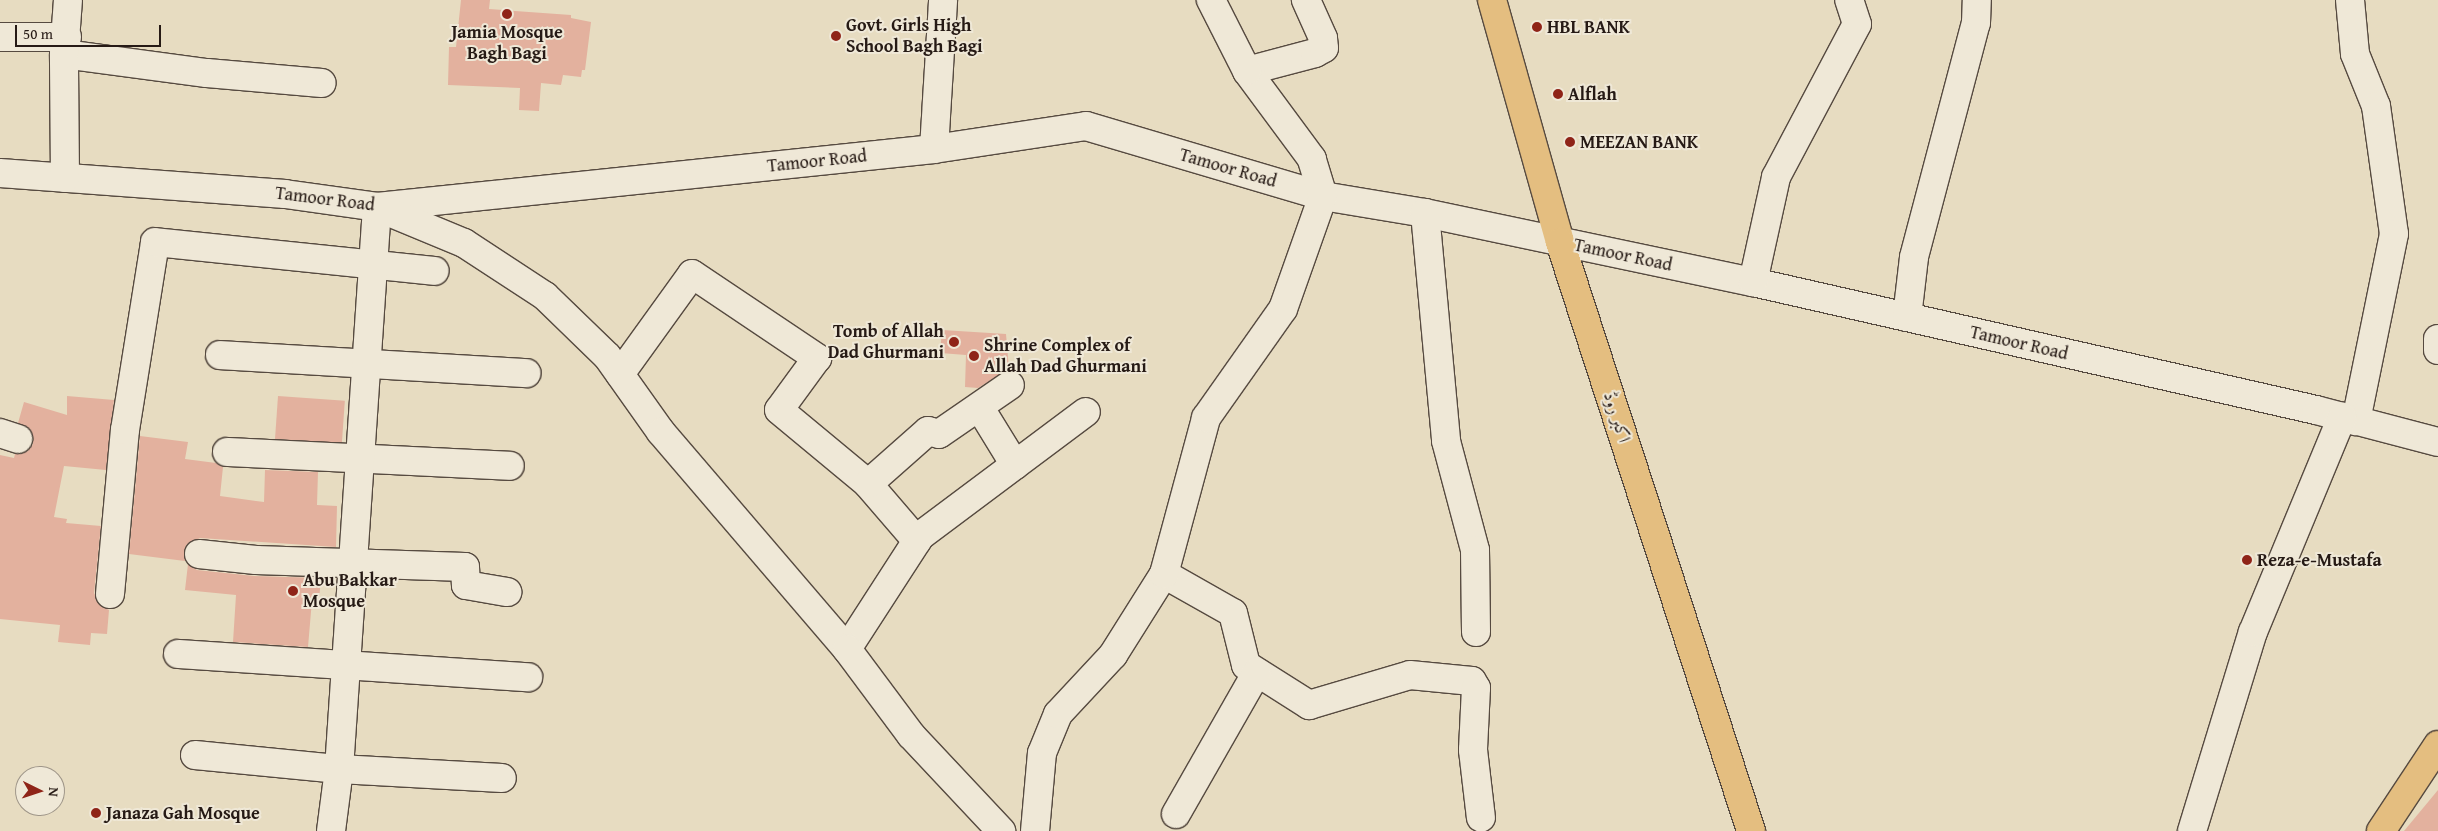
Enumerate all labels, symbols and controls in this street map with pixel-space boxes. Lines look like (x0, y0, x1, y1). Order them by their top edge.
marker: Jamia Mosque Bagh Bagi (501, 8, 513, 20)
scale bar (18, 15, 164, 47)
place label: Govt. Girls High School Bagh Bagi (846, 15, 983, 58)
place label: HBL BANK (1547, 16, 1630, 38)
marker: HBL BANK (1531, 21, 1543, 33)
place label: Jamia Mosque Bagh Bagi (451, 22, 563, 64)
text: 50 m (23, 23, 53, 44)
marker: Govt. Girls High School Bagh Bagi (830, 30, 842, 42)
place label: Alflah (1568, 83, 1617, 105)
marker: Alflah (1552, 88, 1564, 100)
place label: MEEZAN BANK (1580, 131, 1698, 153)
marker: MEEZAN BANK (1564, 136, 1576, 148)
street label: Tamoor Road (1177, 144, 1279, 192)
street label: Tamoor Road (766, 145, 868, 177)
street label: Tamoor Road (274, 182, 376, 216)
street label: Tamoor Road (1572, 234, 1674, 276)
place label: Tomb of Allah Dad Ghurmani (828, 321, 944, 364)
street label: Tamoor Road (1968, 321, 2070, 365)
place label: Shrine Complex of Allah Dad Ghurmani (984, 335, 1147, 378)
marker: Tomb of Allah Dad Ghurmani (948, 336, 960, 348)
marker: Shrine Complex of Allah Dad Ghurmani (968, 350, 980, 362)
street label: اکبر روڈ (1599, 389, 1635, 445)
place label: Reza-e-Mustafa (2257, 549, 2382, 571)
marker: Reza-e-Mustafa (2241, 554, 2253, 566)
place label: Abu Bakkar Mosque (303, 570, 397, 612)
marker: Abu Bakkar Mosque (287, 585, 299, 597)
north arrow (15, 766, 65, 816)
text: N (44, 787, 64, 797)
place label: Janaza Gah Mosque (106, 802, 260, 824)
marker: Janaza Gah Mosque (90, 807, 102, 819)

